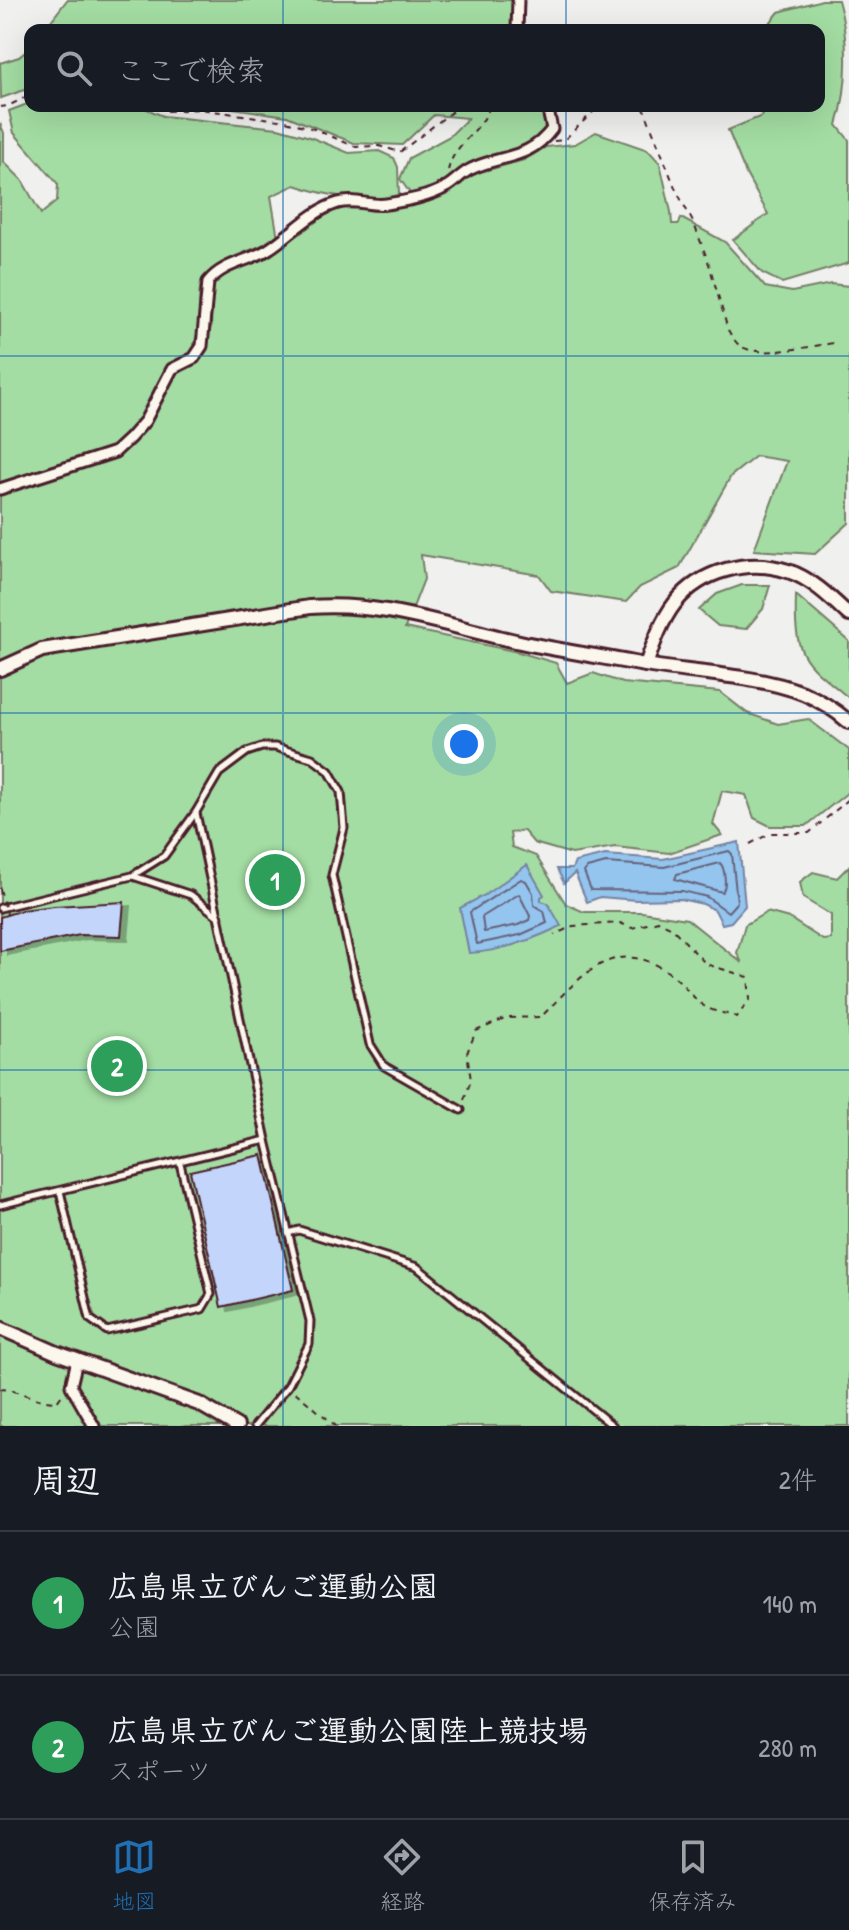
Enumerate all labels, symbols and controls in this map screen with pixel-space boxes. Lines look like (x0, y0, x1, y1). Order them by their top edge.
search box (24, 24, 825, 112)
icon: search (52, 46, 96, 90)
text: ここで検索 (116, 50, 266, 90)
your location (444, 724, 484, 764)
pin: 1 (249, 850, 301, 910)
pin: 2 (91, 1036, 143, 1096)
text: 周辺 (32, 1457, 100, 1503)
text: 2件 (779, 1462, 817, 1497)
text: 広島県立びんご運動公園 (108, 1566, 438, 1606)
text: 1 (53, 1586, 63, 1621)
text: 140 m (763, 1586, 817, 1621)
text: 公園 (108, 1609, 160, 1644)
text: 広島県立びんご運動公園陸上競技場 (108, 1710, 588, 1750)
text: 2 (52, 1730, 64, 1765)
text: 280 m (758, 1730, 817, 1765)
text: スポーツ (108, 1753, 211, 1788)
tab: 地図 (112, 1835, 156, 1916)
tab: 経路 (380, 1835, 425, 1916)
tab: 保存済み (649, 1835, 737, 1916)

